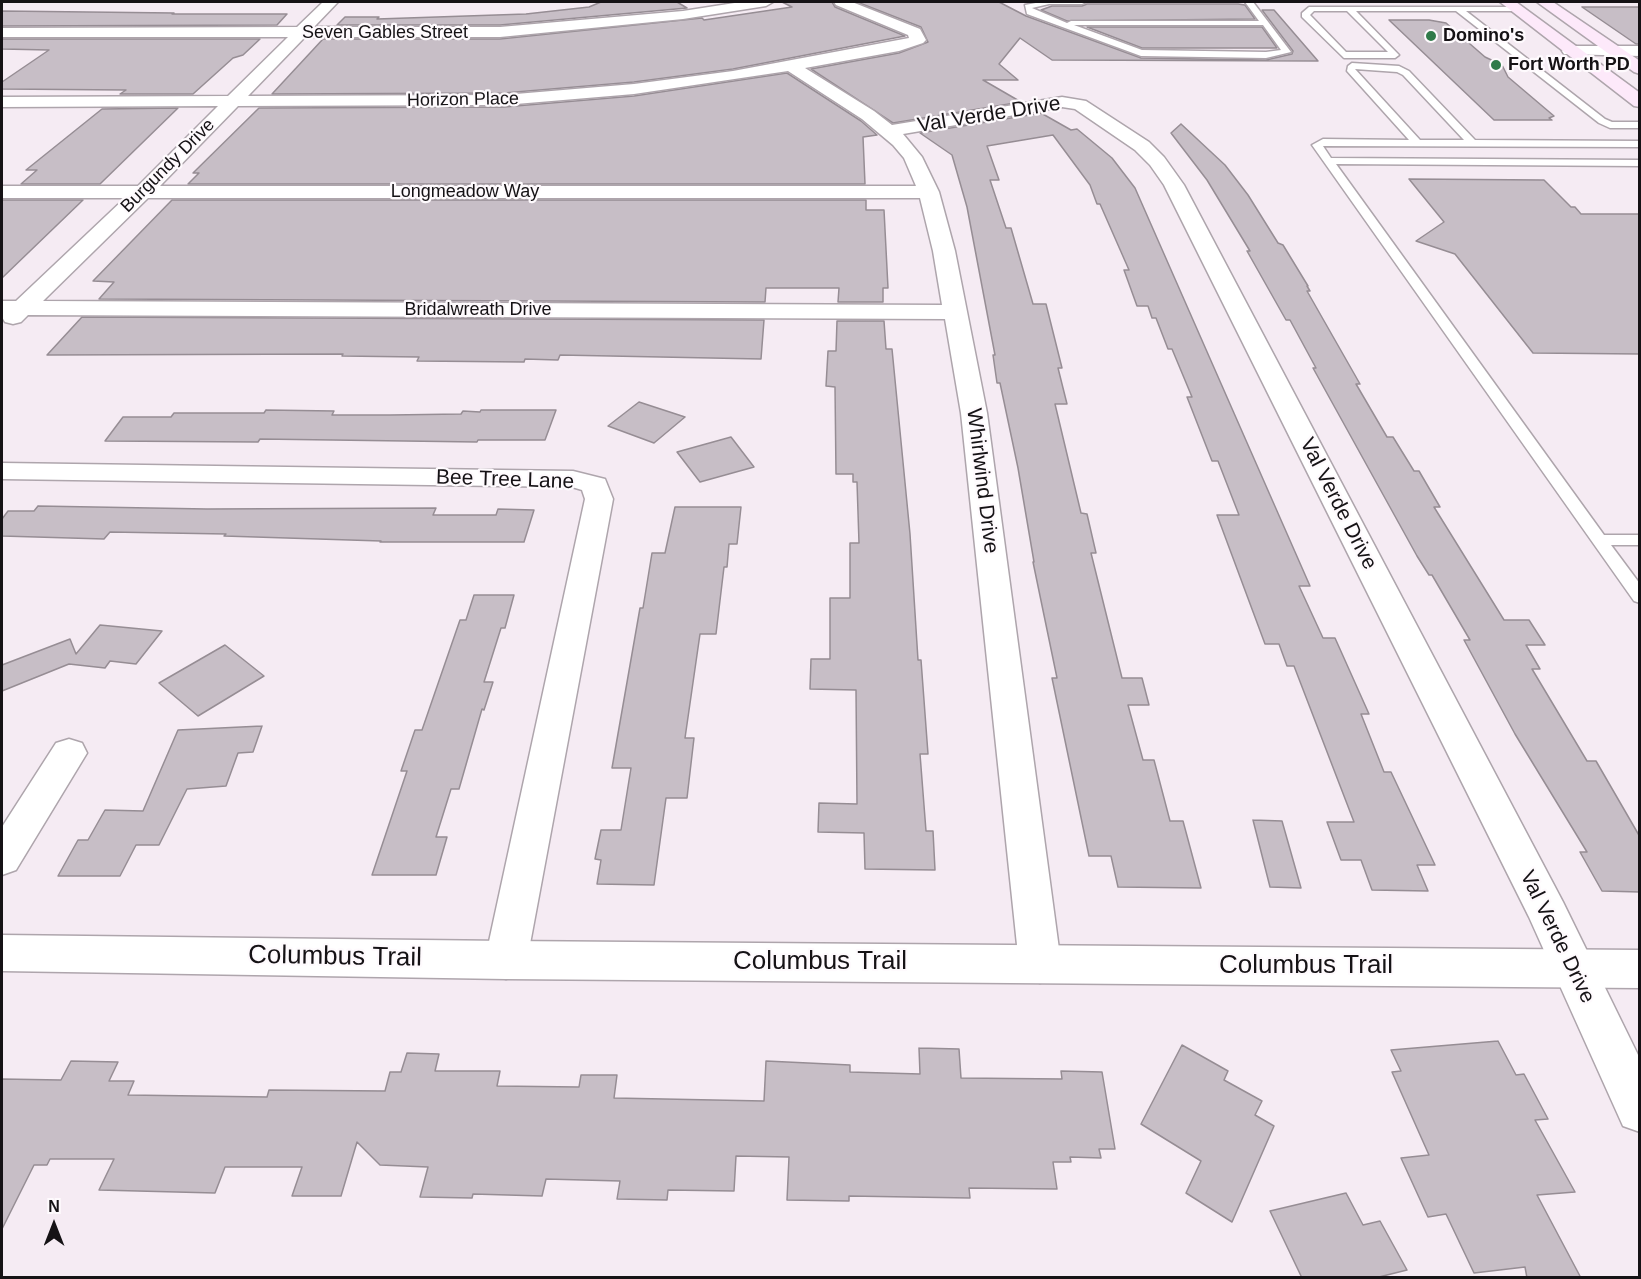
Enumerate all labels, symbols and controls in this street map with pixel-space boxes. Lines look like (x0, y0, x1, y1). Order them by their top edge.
street label: Seven Gables Street (302, 22, 468, 44)
place label: Domino's (1443, 25, 1524, 47)
marker: Domino's (1424, 29, 1438, 43)
place label: Fort Worth PD (1508, 54, 1630, 76)
marker: Fort Worth PD (1489, 58, 1503, 72)
street label: Horizon Place (407, 88, 519, 112)
street label: Val Verde Drive (916, 91, 1062, 139)
street label: Burgundy Drive (117, 115, 219, 217)
street label: Longmeadow Way (391, 181, 539, 203)
street label: Bridalwreath Drive (404, 299, 552, 321)
street label: Whirlwind Drive (961, 407, 1003, 555)
street label: Val Verde Drive (1294, 434, 1382, 574)
street label: Bee Tree Lane (436, 465, 574, 495)
street label: Val Verde Drive (1514, 867, 1600, 1007)
street label: Columbus Trail (248, 940, 422, 974)
street label: Columbus Trail (733, 946, 907, 978)
street label: Columbus Trail (1219, 950, 1393, 982)
north arrow (24, 1195, 84, 1255)
text: N (48, 1198, 60, 1215)

